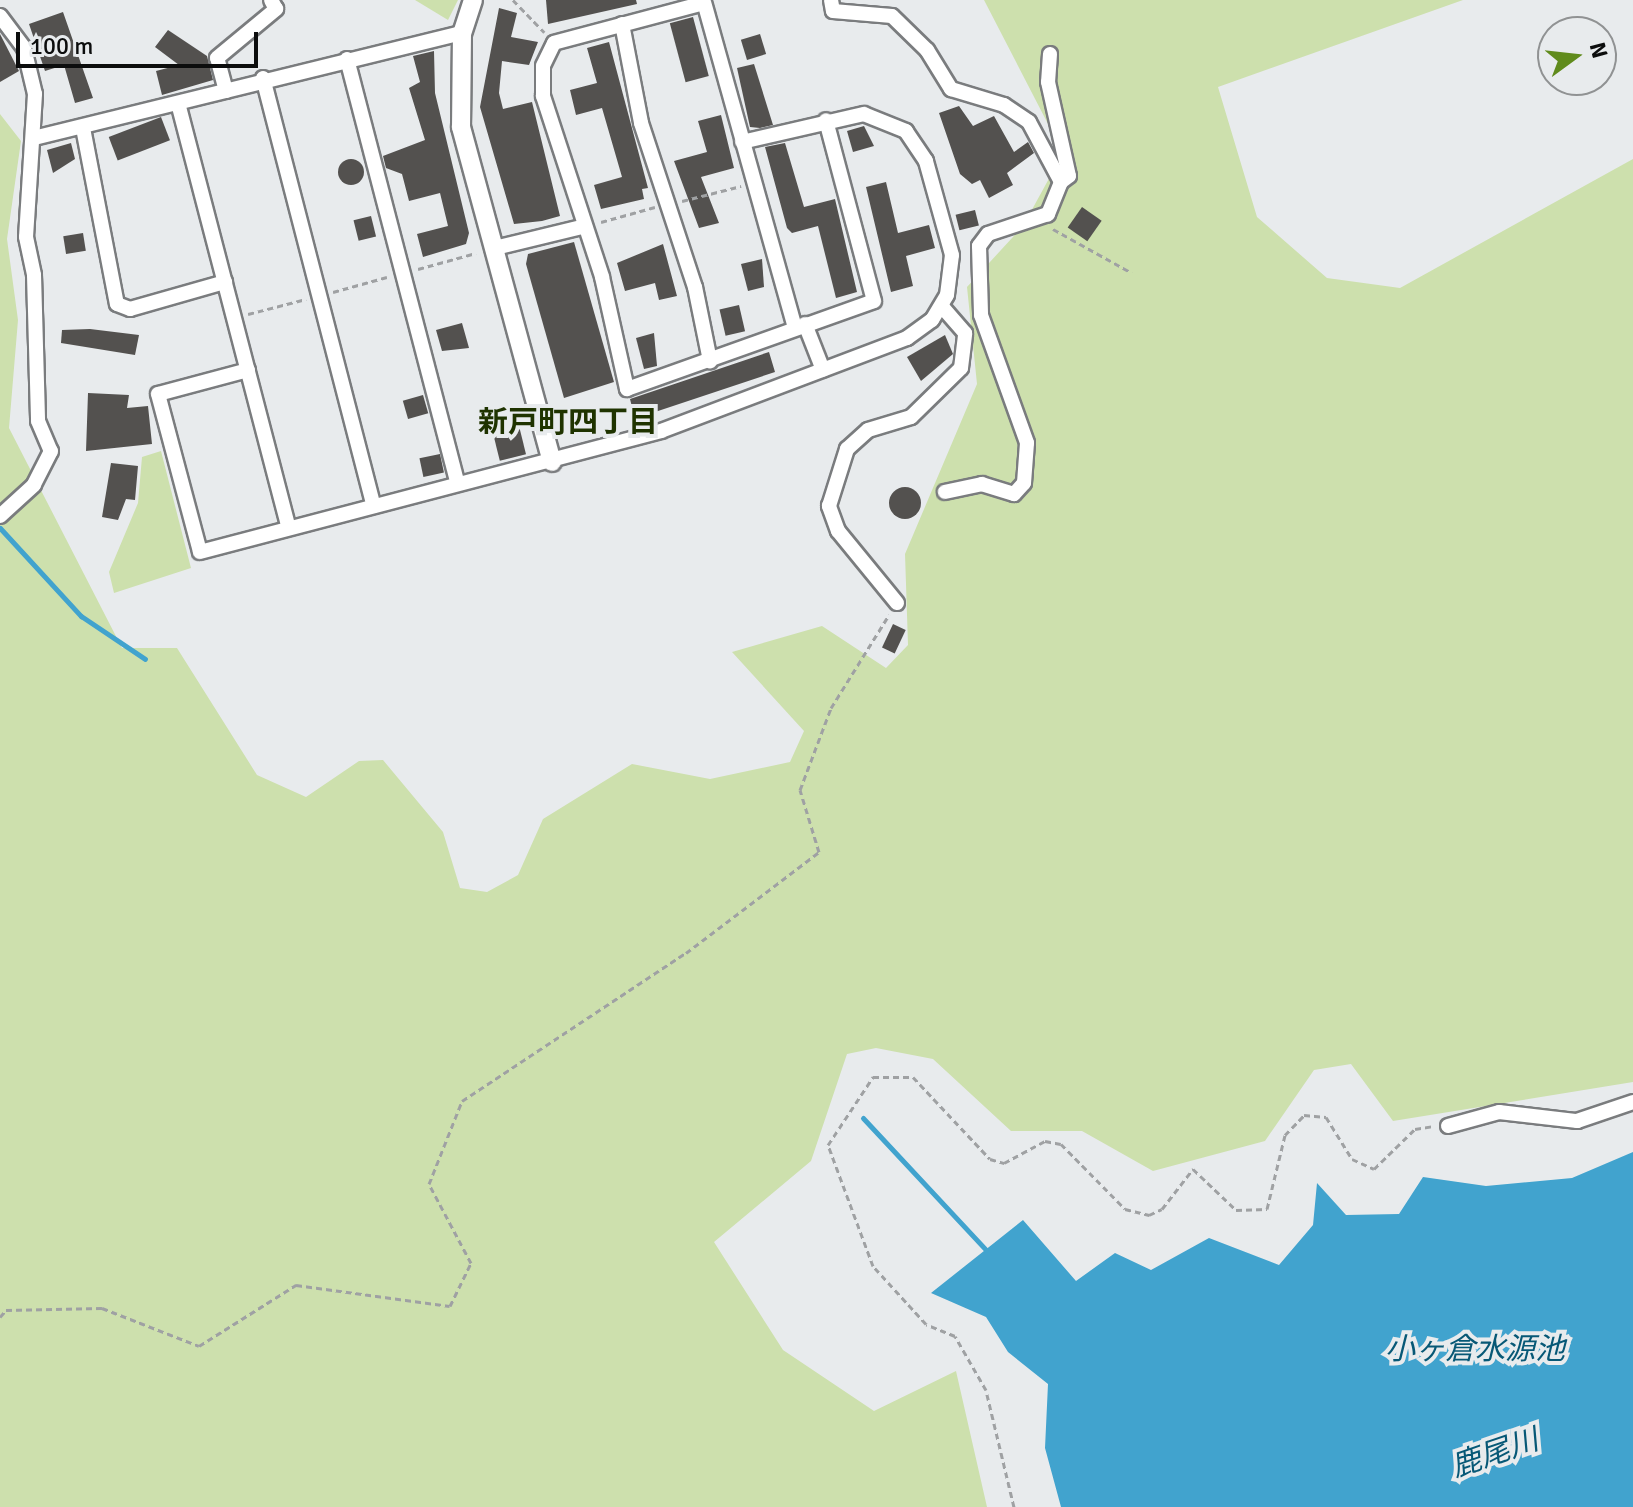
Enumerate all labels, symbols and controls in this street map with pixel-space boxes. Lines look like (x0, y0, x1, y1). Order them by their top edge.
scale bar (20, 16, 262, 66)
north arrow (1537, 16, 1617, 96)
text: 100 m (30, 31, 93, 61)
text: N (1584, 39, 1614, 61)
district label: 新戸町四丁目 (478, 405, 658, 441)
water label: 小ヶ倉水源池 (1385, 1332, 1565, 1368)
water label: 鹿尾川 (1447, 1422, 1543, 1486)

